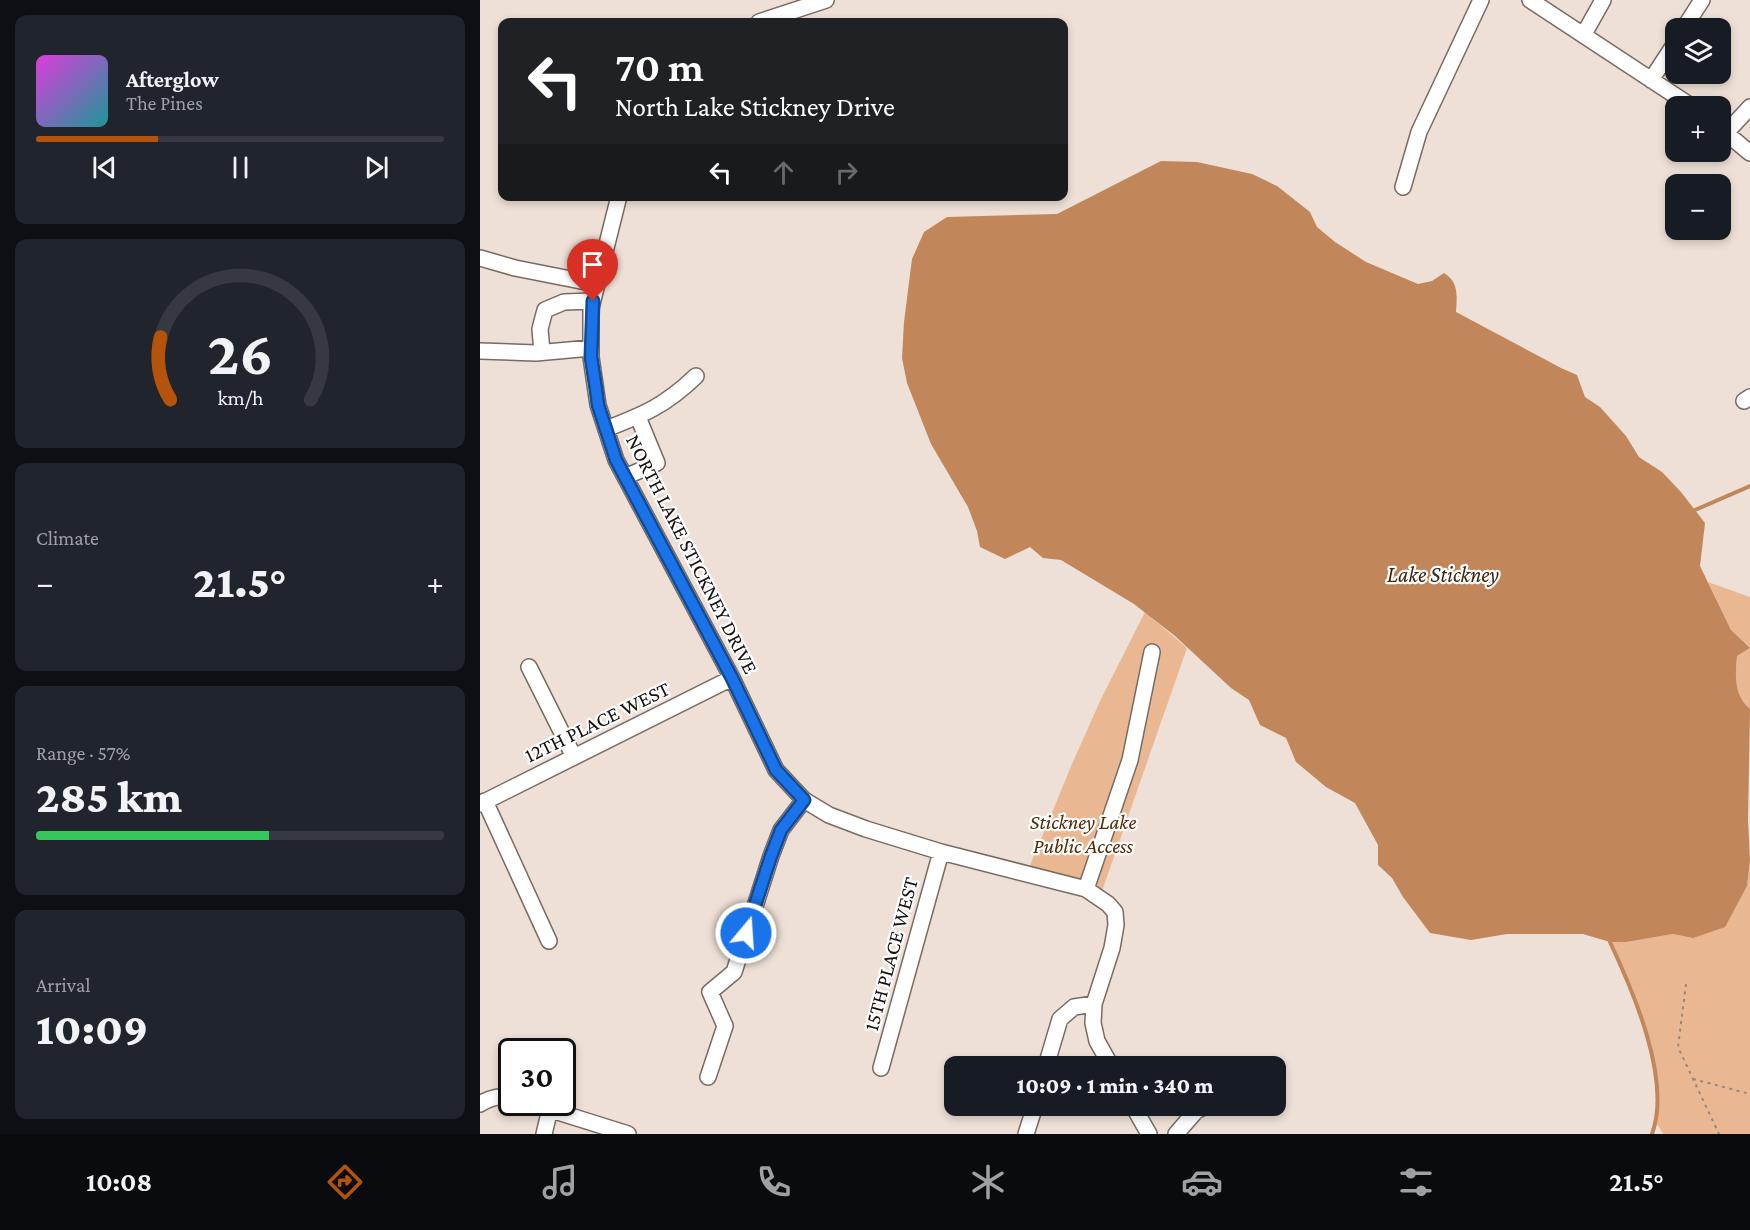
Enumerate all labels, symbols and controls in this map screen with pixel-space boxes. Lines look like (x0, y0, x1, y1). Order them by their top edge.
map controls (1665, 18, 1731, 240)
button: layers (1665, 18, 1731, 84)
icon: left (516, 42, 594, 120)
text: 70 m (615, 43, 704, 90)
text: Afterglow (126, 67, 219, 92)
text: The Pines (126, 92, 203, 114)
text: North Lake Stickney Drive (615, 92, 895, 122)
button: + (1665, 96, 1731, 162)
icon: previous (88, 151, 121, 184)
icon: pause (224, 151, 257, 184)
icon: next (360, 151, 393, 184)
icon: left (704, 156, 737, 189)
icon: ahead (767, 156, 800, 189)
icon: right (830, 156, 863, 189)
button: − (1665, 174, 1731, 240)
pin (567, 239, 618, 301)
icon: arrive (576, 248, 609, 281)
text: 26 (207, 318, 273, 387)
text: km/h (217, 387, 264, 411)
street label: NORTH LAKE STICKNEY DRIVE (621, 430, 763, 678)
text: Climate (36, 527, 99, 549)
text: 21.5° (193, 557, 287, 607)
water label: Lake Stickney (1387, 562, 1499, 587)
text: − (36, 564, 53, 601)
text: + (427, 564, 444, 601)
street label: 12TH PLACE WEST (521, 676, 674, 767)
text: Range · 57% (36, 742, 130, 764)
text: 285 km (36, 772, 182, 822)
park label: Stickney Lake Public Access (1030, 810, 1136, 858)
street label: 15TH PLACE WEST (859, 874, 923, 1034)
position arrow (714, 901, 778, 965)
text: Arrival (36, 974, 90, 996)
text: 10:09 (36, 1004, 148, 1054)
speed limit sign: 30 (498, 1038, 576, 1116)
text: 10:09 · 1 min · 340 m (1017, 1073, 1213, 1098)
icon: directions (324, 1161, 366, 1203)
icon: music (539, 1161, 581, 1203)
icon: phone (753, 1161, 795, 1203)
icon: climate (967, 1161, 1009, 1203)
icon: car (1181, 1161, 1223, 1203)
icon: filters (1395, 1161, 1437, 1203)
text: 10:08 (86, 1167, 152, 1197)
text: 21.5° (1609, 1167, 1664, 1197)

